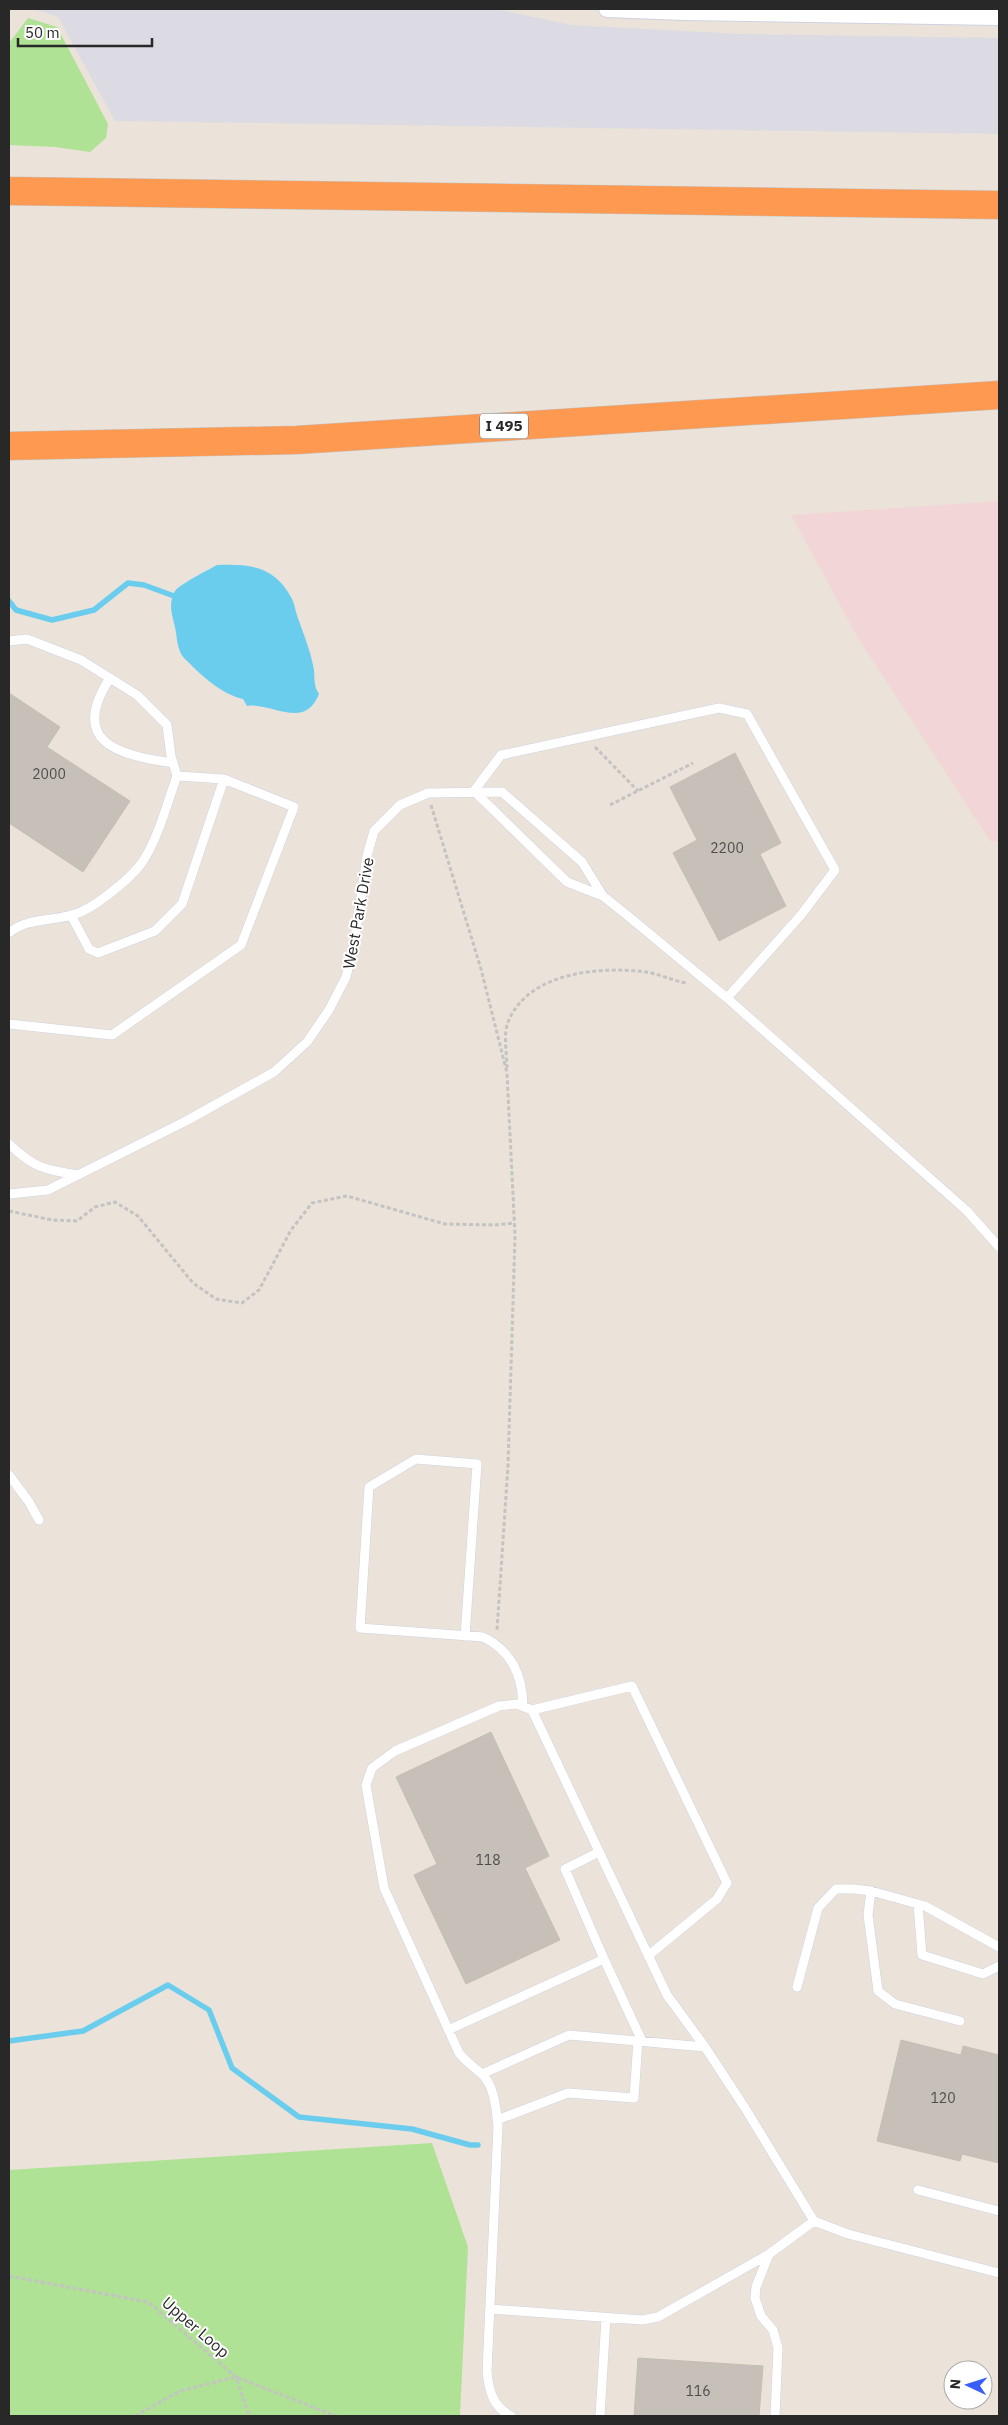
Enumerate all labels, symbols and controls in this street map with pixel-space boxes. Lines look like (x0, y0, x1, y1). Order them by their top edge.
scale bar (18, 15, 151, 47)
text: 50 m (25, 23, 60, 42)
road number: I 495 (480, 414, 528, 438)
house number: 2000 (32, 765, 66, 783)
house number: 2200 (710, 839, 744, 857)
street label: West Park Drive (338, 855, 378, 970)
house number: 118 (475, 1851, 501, 1869)
house number: 120 (930, 2089, 956, 2107)
street label: Upper Loop (158, 2292, 234, 2362)
north arrow (943, 2360, 993, 2410)
text: N (946, 2378, 964, 2390)
house number: 116 (685, 2382, 711, 2400)

